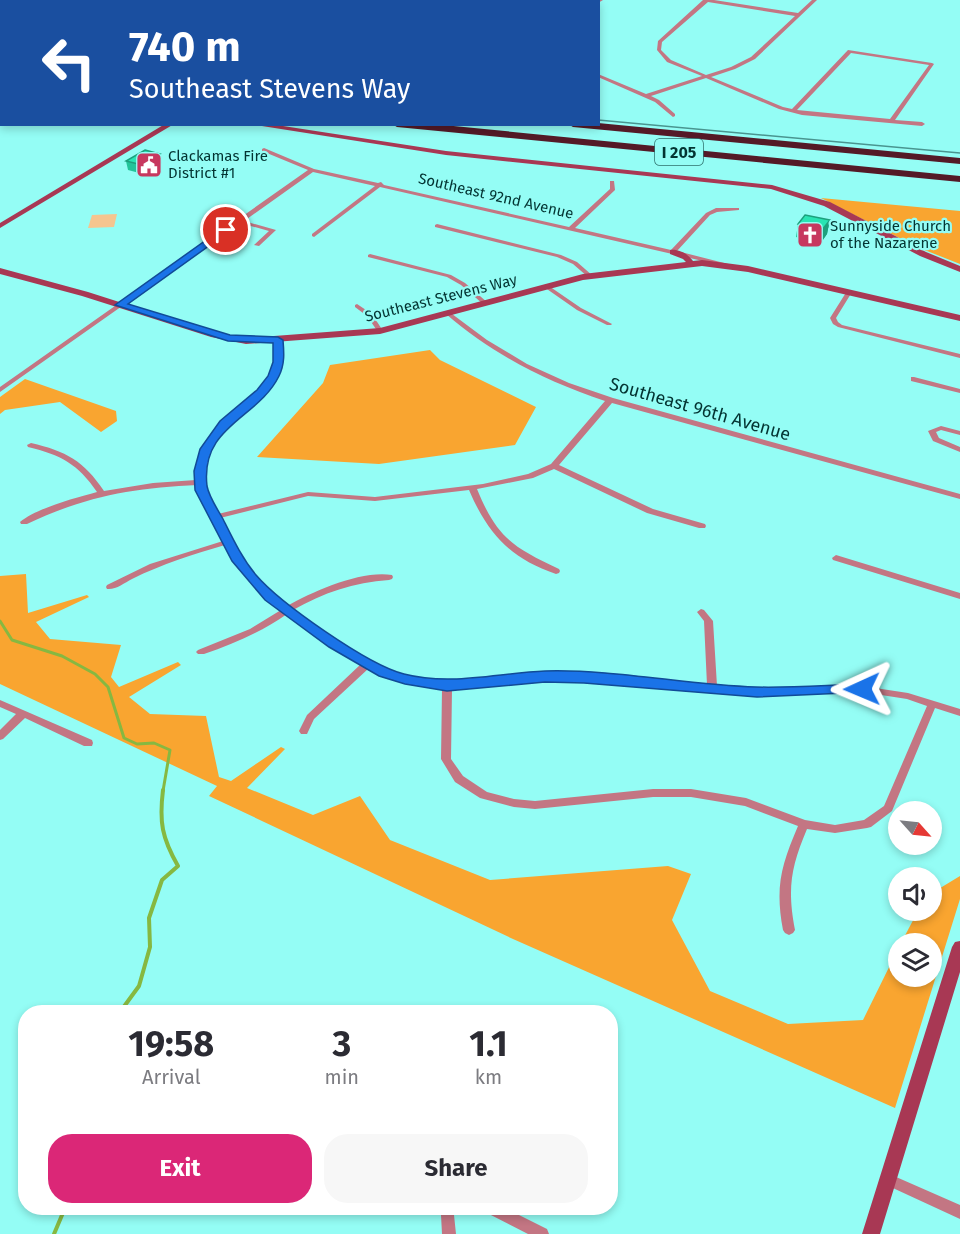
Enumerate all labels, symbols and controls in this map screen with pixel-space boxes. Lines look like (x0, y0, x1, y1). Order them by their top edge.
text: 740 m (129, 22, 241, 72)
icon: left (30, 24, 108, 102)
text: Southeast Stevens Way (129, 73, 410, 105)
road number: I 205 (655, 139, 703, 165)
place label: Clackamas Fire District #1 (168, 147, 268, 182)
public building icon: Clackamas Fire District #1 (134, 150, 164, 180)
street label: Southeast 92nd Avenue (417, 169, 575, 223)
pin (200, 204, 251, 255)
icon: arrive (209, 213, 242, 246)
place label: Sunnyside Church of the Nazarene (830, 217, 951, 252)
church icon: Sunnyside Church of the Nazarene (795, 220, 825, 250)
street label: Southeast Stevens Way (363, 270, 520, 326)
street label: Southeast 96th Avenue (607, 373, 793, 445)
position arrow (830, 657, 894, 721)
north arrow (888, 801, 942, 855)
map controls (888, 801, 942, 987)
button: sound (888, 867, 942, 921)
button: layers (888, 933, 942, 987)
text: 19:58 (128, 1022, 214, 1066)
text: 3 (332, 1022, 351, 1066)
text: 1.1 (469, 1022, 508, 1066)
text: Arrival (142, 1065, 201, 1089)
text: min (325, 1065, 359, 1089)
text: km (475, 1065, 502, 1089)
button: Exit (48, 1134, 312, 1203)
button: Share (324, 1134, 588, 1203)

